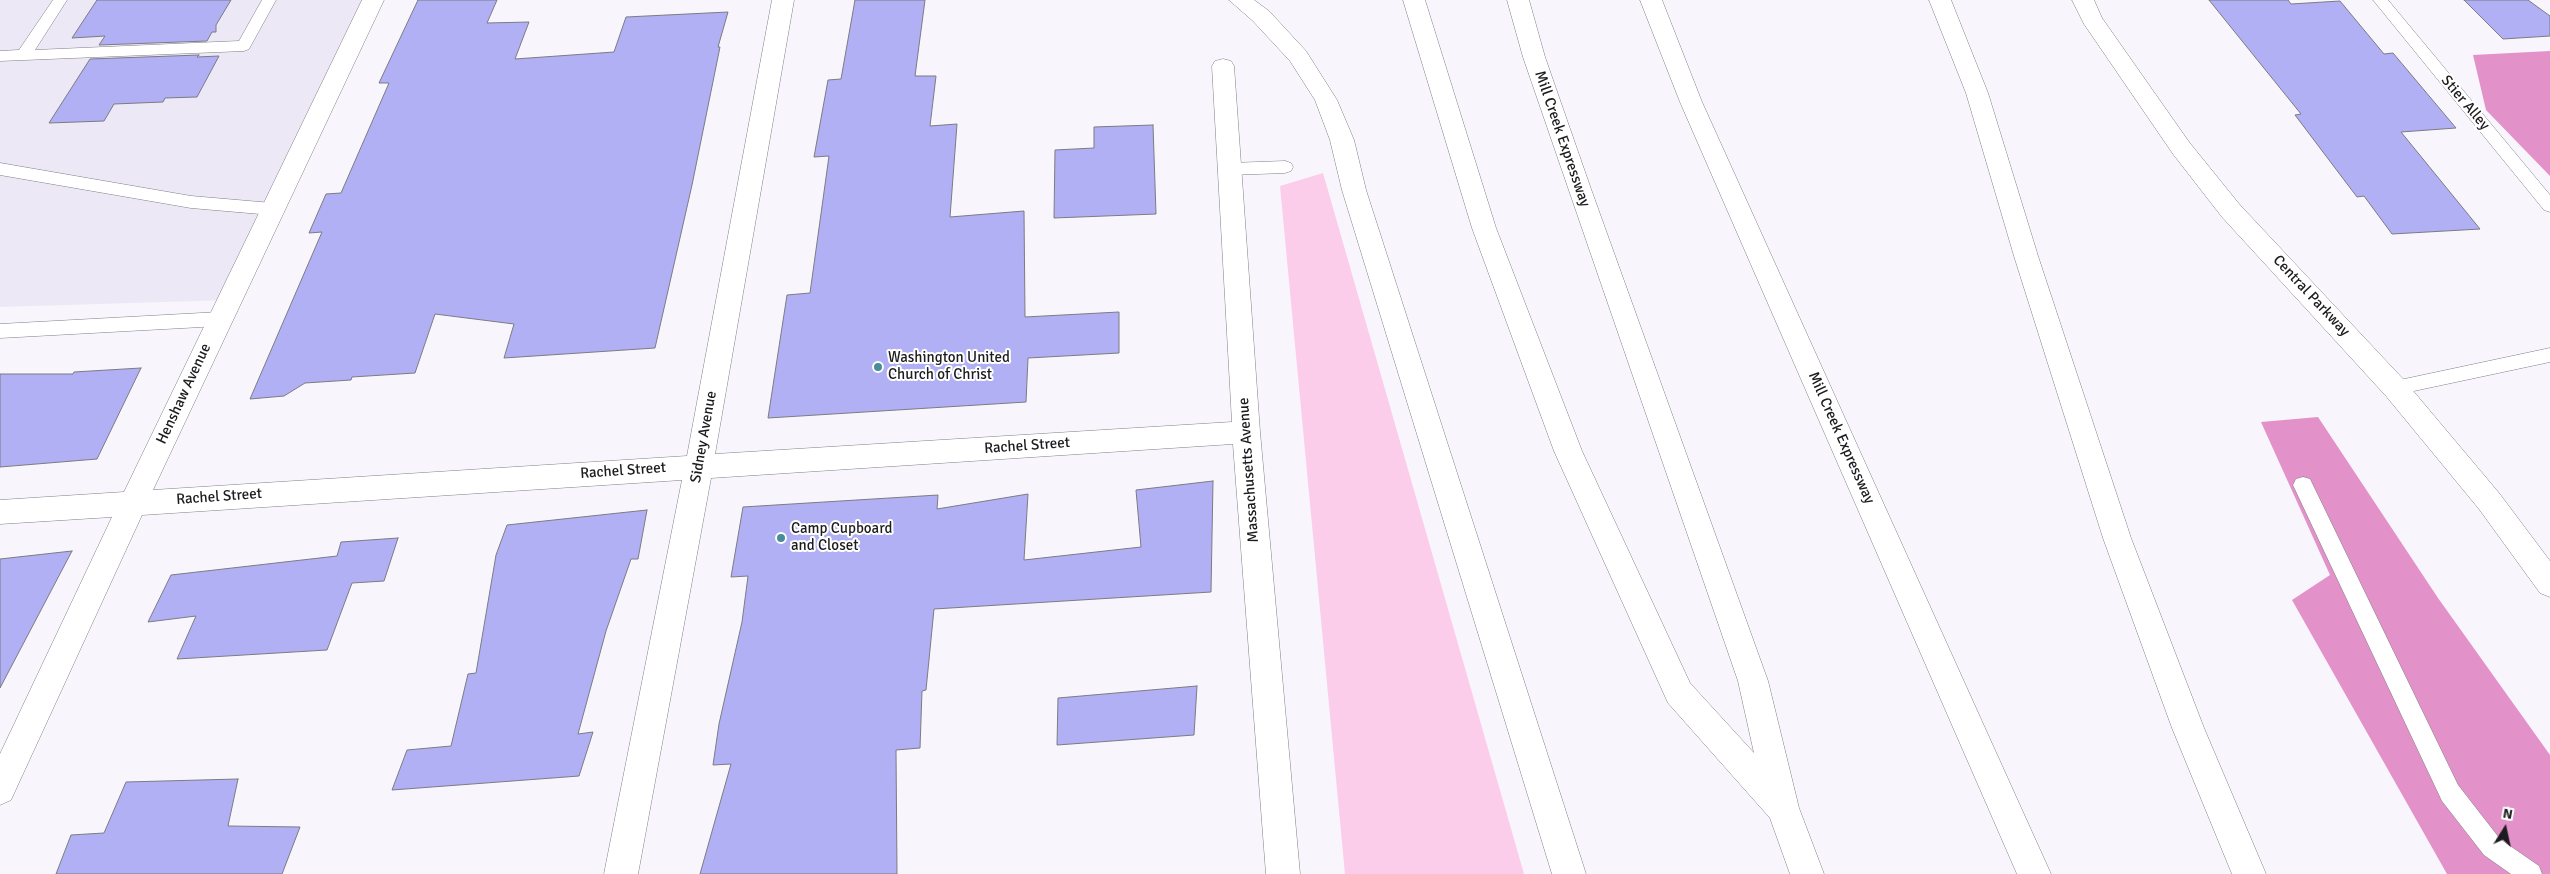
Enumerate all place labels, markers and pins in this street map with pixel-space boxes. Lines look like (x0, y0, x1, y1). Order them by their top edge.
place label: Washington United Church of Christ (888, 349, 1010, 384)
marker: Washington United Church of Christ (872, 361, 884, 373)
place label: Camp Cupboard and Closet (791, 520, 893, 555)
marker: Camp Cupboard and Closet (775, 532, 787, 544)

